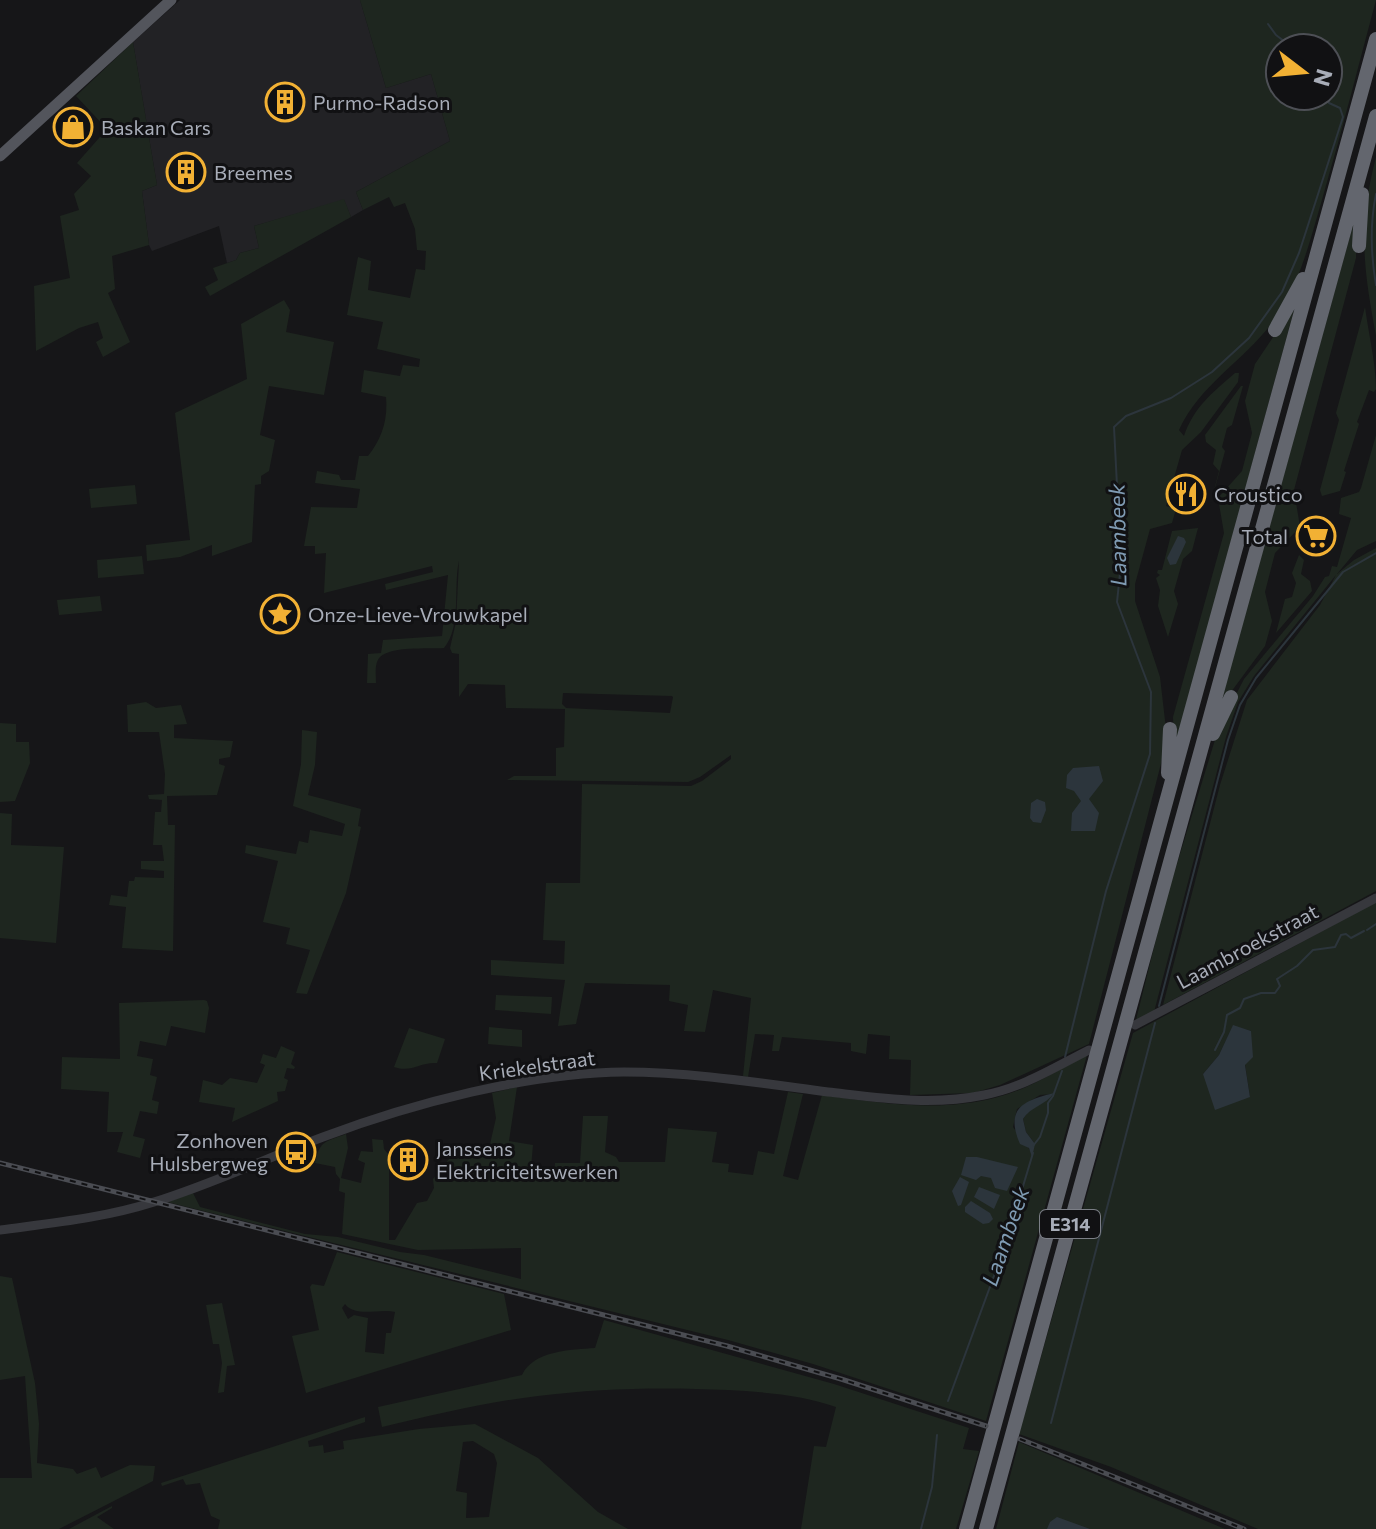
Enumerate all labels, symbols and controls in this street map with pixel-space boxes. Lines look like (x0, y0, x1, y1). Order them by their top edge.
north arrow (1264, 32, 1344, 112)
text: N (1308, 66, 1339, 89)
building icon: Purmo-Radson (264, 81, 306, 123)
place label: Purmo-Radson (313, 90, 450, 114)
shop icon: Baskan Cars (52, 106, 94, 148)
place label: Baskan Cars (101, 115, 211, 139)
building icon: Breemes (165, 151, 207, 193)
place label: Breemes (214, 160, 293, 184)
restaurant icon: Croustico (1165, 473, 1207, 515)
water label: Laambeek (1103, 482, 1131, 587)
place label: Croustico (1214, 482, 1303, 506)
supermarket icon: Total (1295, 515, 1337, 557)
place label: Total (1241, 524, 1288, 548)
place icon: Onze-Lieve-Vrouwkapel (259, 593, 301, 635)
place label: Onze-Lieve-Vrouwkapel (308, 602, 528, 626)
street label: Laambroekstraat (1172, 899, 1322, 993)
street label: Kriekelstraat (477, 1045, 597, 1085)
place label: Zonhoven Hulsbergweg (149, 1128, 268, 1175)
bus stop icon: Zonhoven Hulsbergweg (275, 1131, 317, 1173)
place label: Janssens Elektriciteitswerken (436, 1136, 618, 1183)
building icon: Janssens Elektriciteitswerken (387, 1139, 429, 1181)
water label: Laambeek (975, 1182, 1035, 1289)
road number: E314 (1040, 1210, 1100, 1238)

